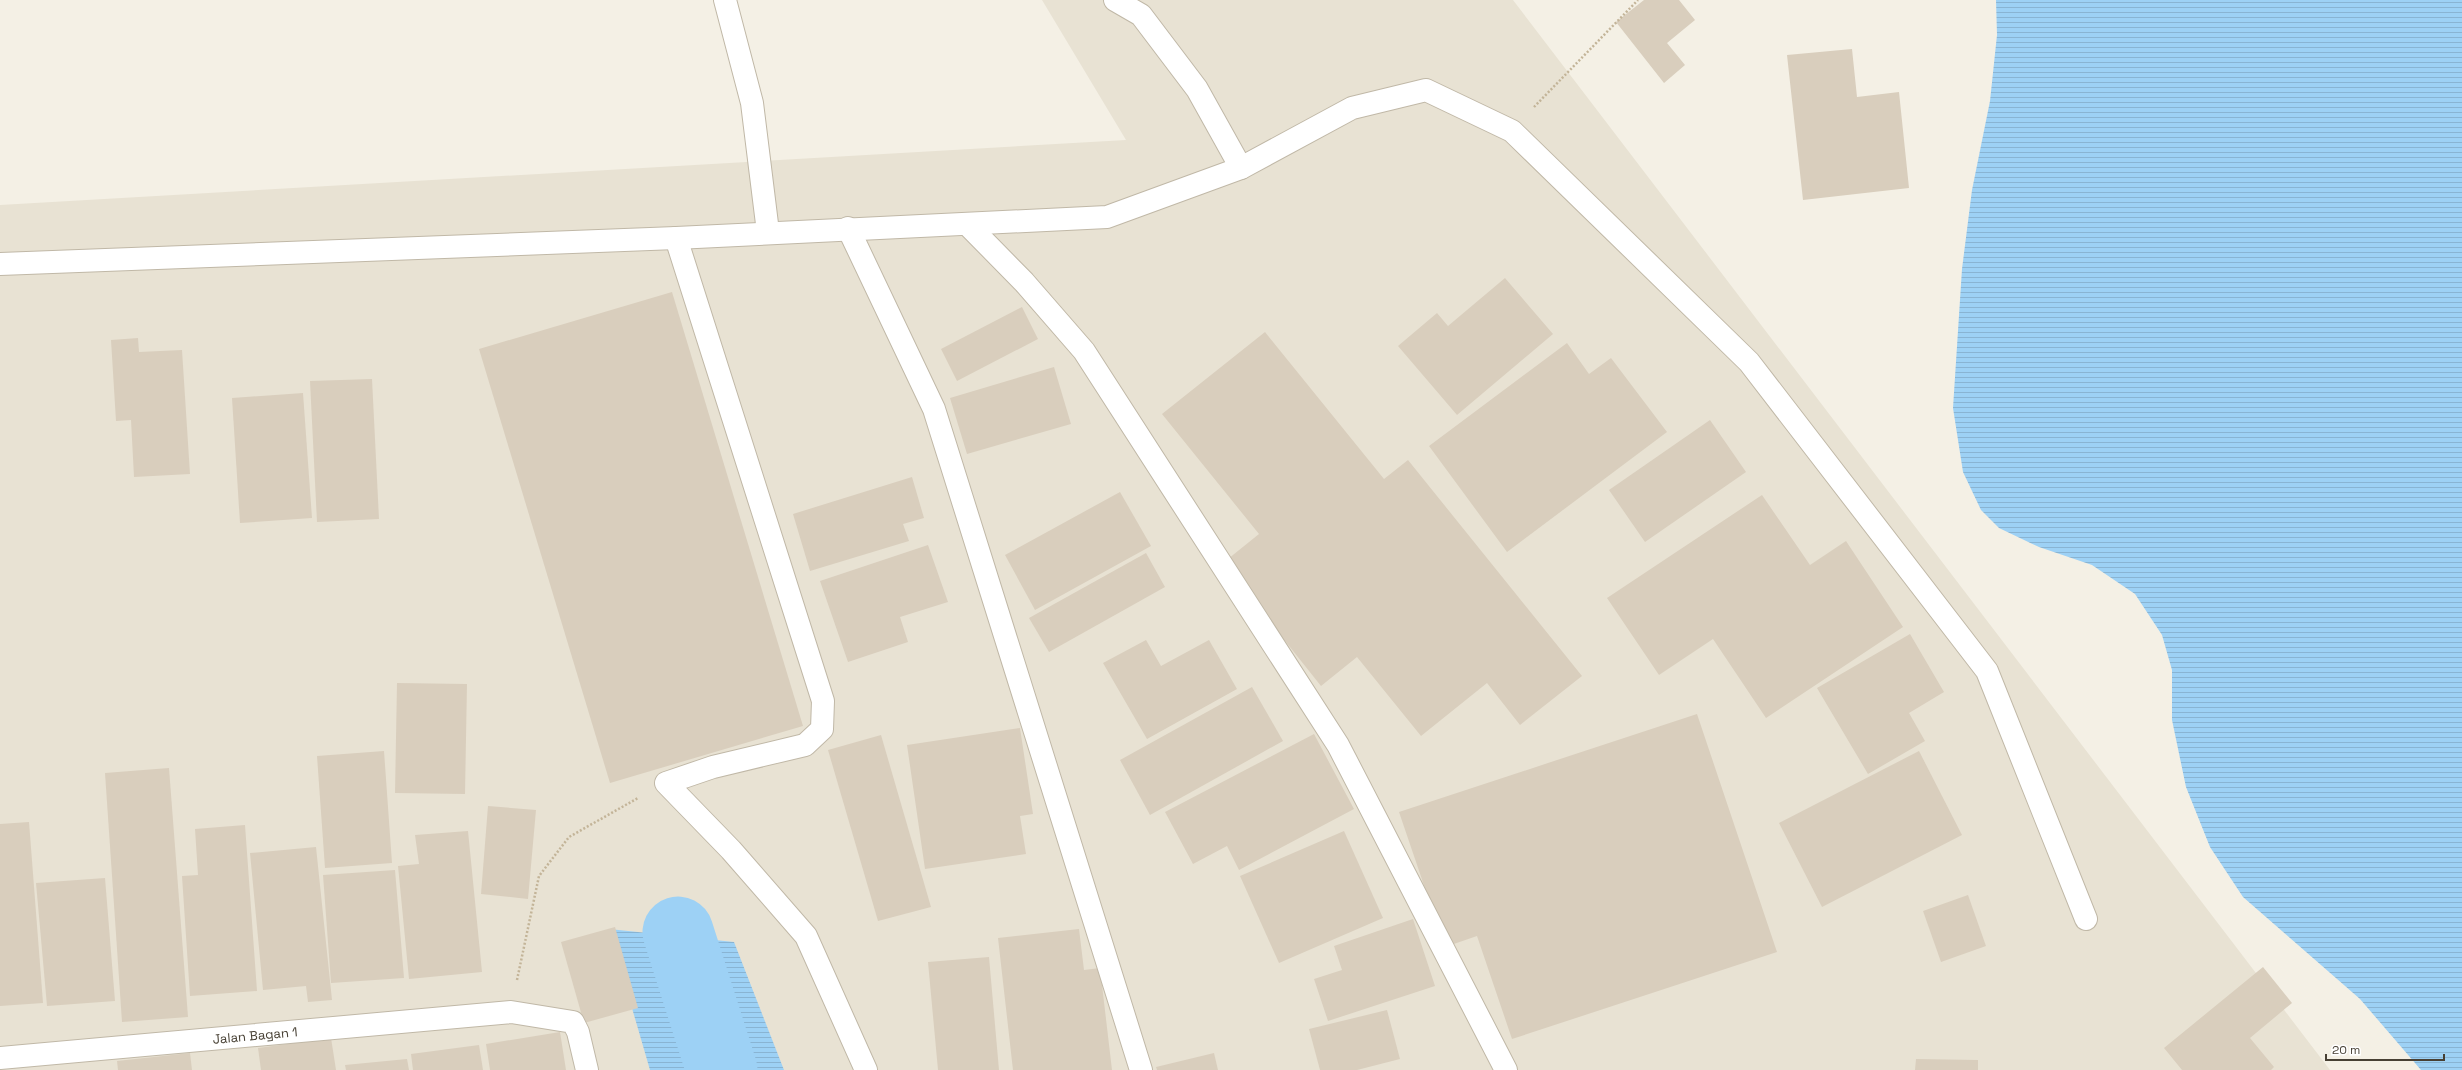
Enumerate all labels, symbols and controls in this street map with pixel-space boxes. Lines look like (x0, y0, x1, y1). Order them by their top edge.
street label: Jalan Bagan 1 (212, 1023, 298, 1047)
scale bar (2326, 1036, 2444, 1062)
text: 20 m (2332, 1042, 2360, 1058)

